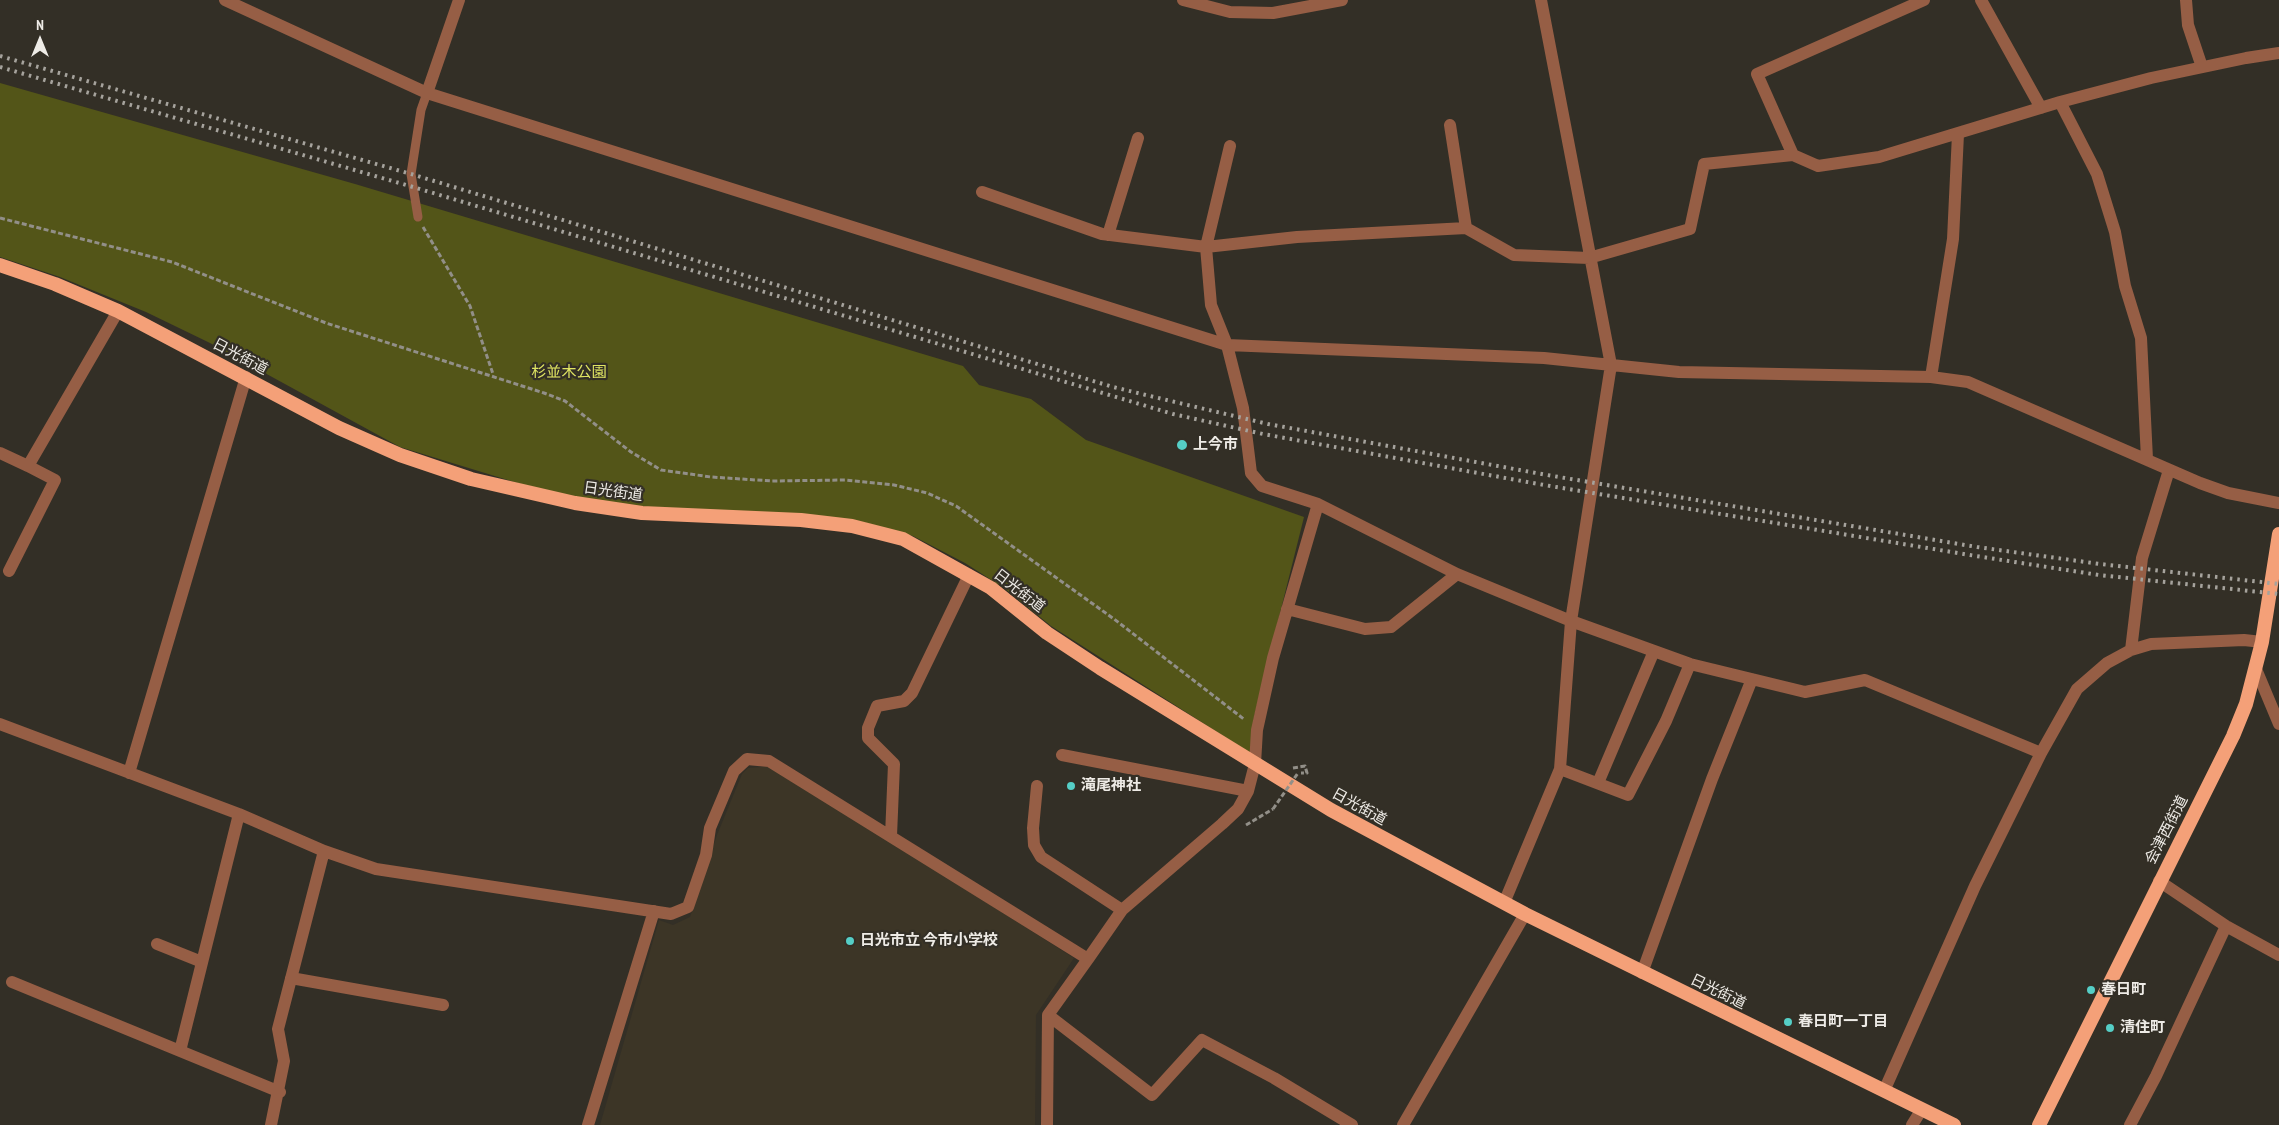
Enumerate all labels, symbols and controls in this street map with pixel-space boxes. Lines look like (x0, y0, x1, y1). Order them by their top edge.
north arrow (15, 15, 65, 65)
text: N (36, 16, 44, 34)
street label: 日光街道 (209, 335, 271, 379)
park label: 杉並木公園 (532, 364, 606, 382)
place label: 上今市 (1193, 436, 1238, 454)
marker: 上今市 (1175, 438, 1189, 452)
street label: 日光街道 (582, 479, 644, 505)
street label: 日光街道 (990, 565, 1048, 617)
place label: 滝尾神社 (1081, 777, 1141, 795)
marker: 滝尾神社 (1065, 780, 1077, 792)
street label: 日光街道 (1328, 785, 1390, 829)
street label: 会津西街道 (2142, 793, 2192, 867)
place label: 日光市立 今市小学校 (860, 932, 998, 950)
marker: 日光市立 今市小学校 (844, 935, 856, 947)
street label: 日光街道 (1687, 971, 1749, 1013)
place label: 春日町 (2101, 981, 2146, 999)
marker: 春日町 (2085, 984, 2097, 996)
place label: 春日町一丁目 (1798, 1013, 1888, 1031)
marker: 春日町一丁目 (1782, 1016, 1794, 1028)
place label: 清住町 (2120, 1019, 2165, 1037)
marker: 清住町 (2104, 1022, 2116, 1034)

